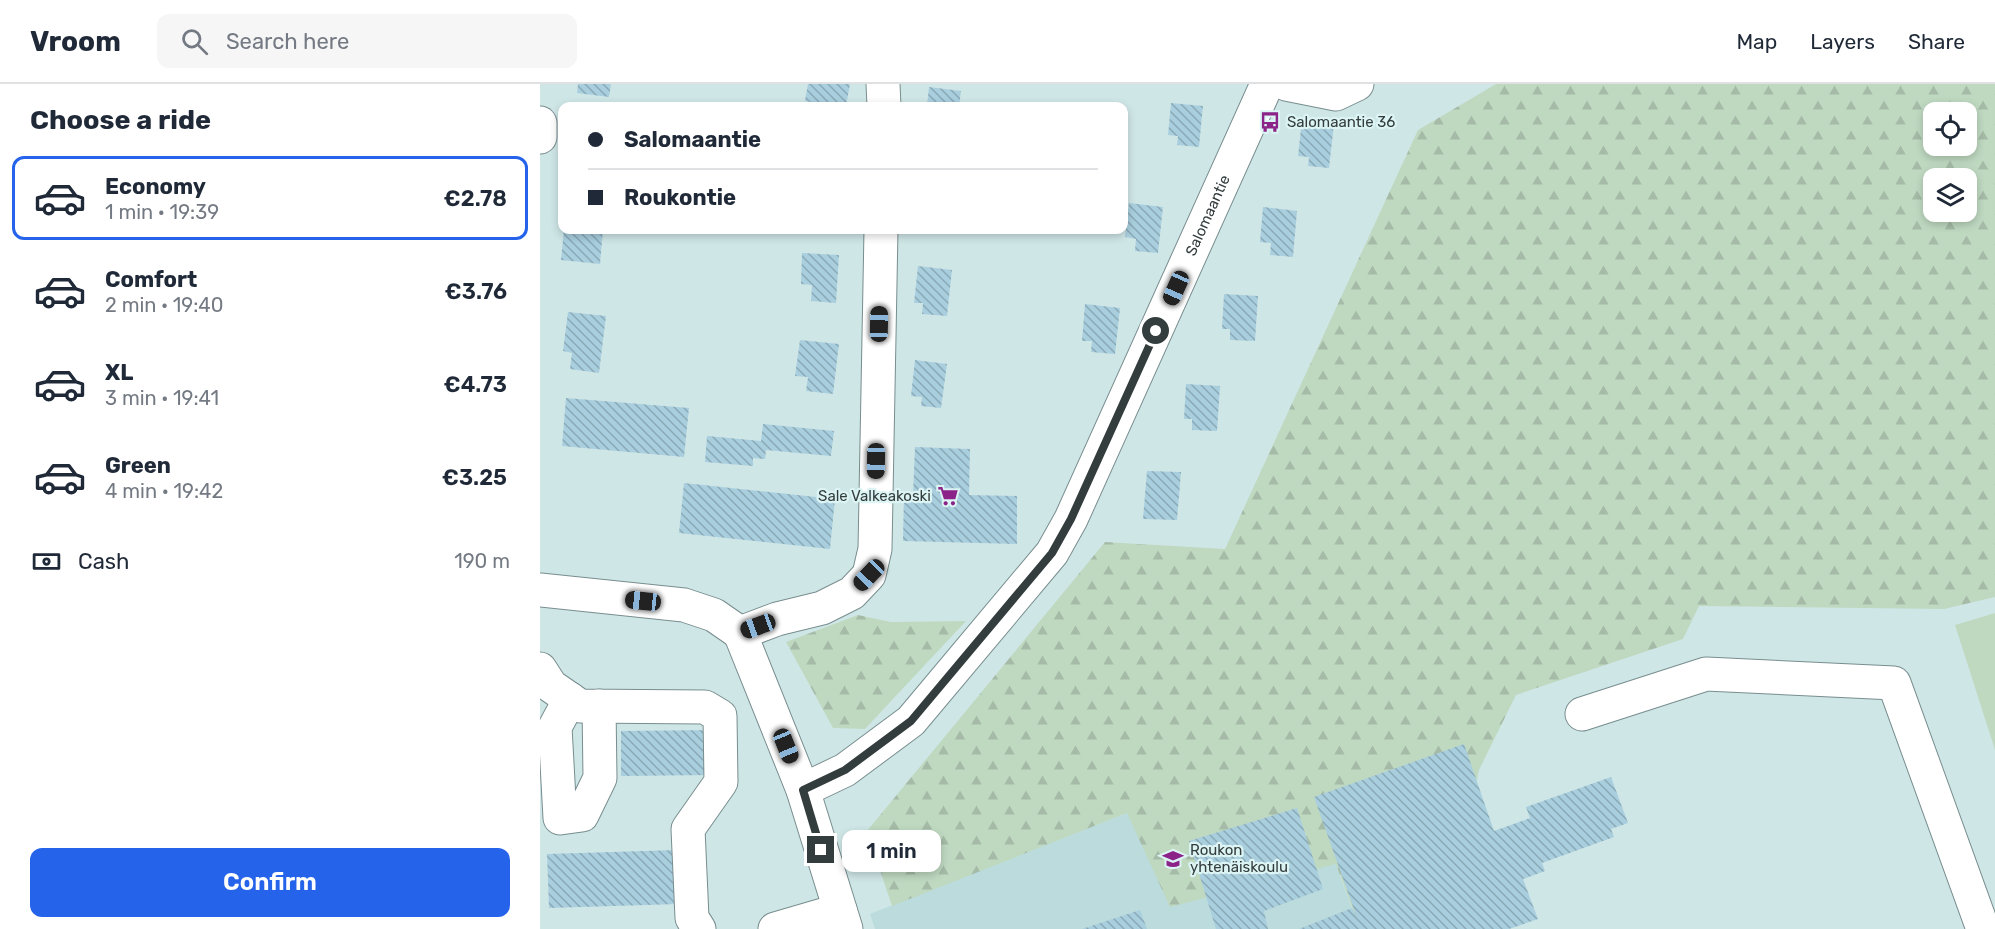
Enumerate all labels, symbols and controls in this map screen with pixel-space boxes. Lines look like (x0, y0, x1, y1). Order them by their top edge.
search box (157, 14, 577, 68)
text: Vroom (30, 25, 121, 58)
icon: search (178, 25, 211, 58)
text: Search here (226, 28, 349, 55)
text: Map (1736, 29, 1777, 54)
text: Layers (1810, 29, 1875, 54)
text: Share (1908, 29, 1965, 54)
map controls (1923, 102, 1977, 222)
button: locate (1923, 102, 1977, 156)
text: Choose a ride (30, 104, 211, 136)
bus stop icon: Salomaantie 36 (1258, 110, 1282, 134)
place label: Salomaantie 36 (1287, 113, 1395, 131)
text: Salomaantie (624, 126, 761, 153)
button: layers (1923, 168, 1977, 222)
icon: car (33, 171, 87, 225)
street label: Salomaantie (1182, 172, 1234, 259)
text: Economy (105, 173, 206, 200)
text: Roukontie (624, 184, 736, 211)
text: €2.78 (444, 185, 507, 212)
text: 1 min · 19:39 (105, 200, 219, 224)
icon: car (33, 264, 87, 318)
text: Comfort (105, 266, 197, 293)
car (1160, 268, 1192, 308)
text: €3.76 (445, 278, 507, 305)
text: 2 min · 19:40 (105, 293, 223, 317)
car (870, 306, 888, 342)
route start (1142, 317, 1169, 344)
icon: car (33, 357, 87, 411)
text: XL (105, 359, 133, 386)
text: €4.73 (444, 371, 507, 398)
text: 3 min · 19:41 (105, 386, 219, 410)
car (867, 443, 885, 479)
icon: car (33, 450, 87, 504)
text: Green (105, 452, 171, 479)
text: €3.25 (442, 464, 507, 491)
text: 4 min · 19:42 (105, 479, 223, 503)
supermarket icon: Sale Valkeakoski (936, 484, 960, 508)
place label: Sale Valkeakoski (818, 487, 931, 505)
icon: cash (30, 545, 63, 578)
text: Cash (78, 548, 129, 575)
text: 190 m (454, 549, 510, 573)
car (850, 556, 888, 594)
car (624, 590, 662, 612)
car (738, 611, 778, 641)
car (771, 726, 801, 766)
callout: 1 min (842, 829, 941, 871)
route end (807, 836, 834, 863)
text: 1 min (866, 839, 917, 863)
place label: Roukon yhtenäiskoulu (1190, 841, 1288, 876)
school or university icon: Roukon yhtenäiskoulu (1161, 847, 1185, 871)
button: Confirm (30, 848, 510, 917)

